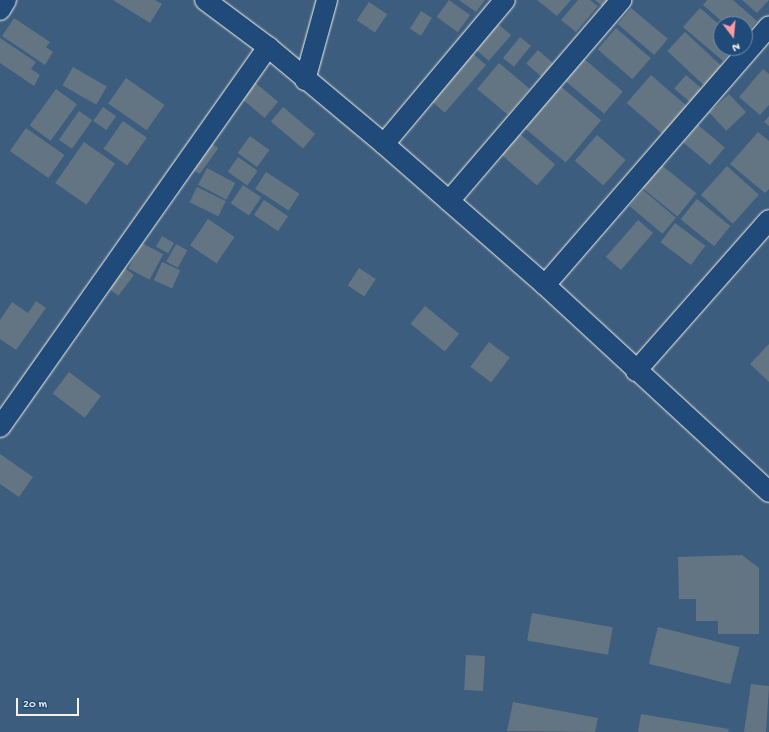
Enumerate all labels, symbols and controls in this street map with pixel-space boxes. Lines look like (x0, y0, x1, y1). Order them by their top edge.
north arrow (713, 16, 753, 56)
text: N (731, 40, 741, 53)
scale bar (18, 690, 81, 716)
text: 20 m (23, 698, 47, 712)

